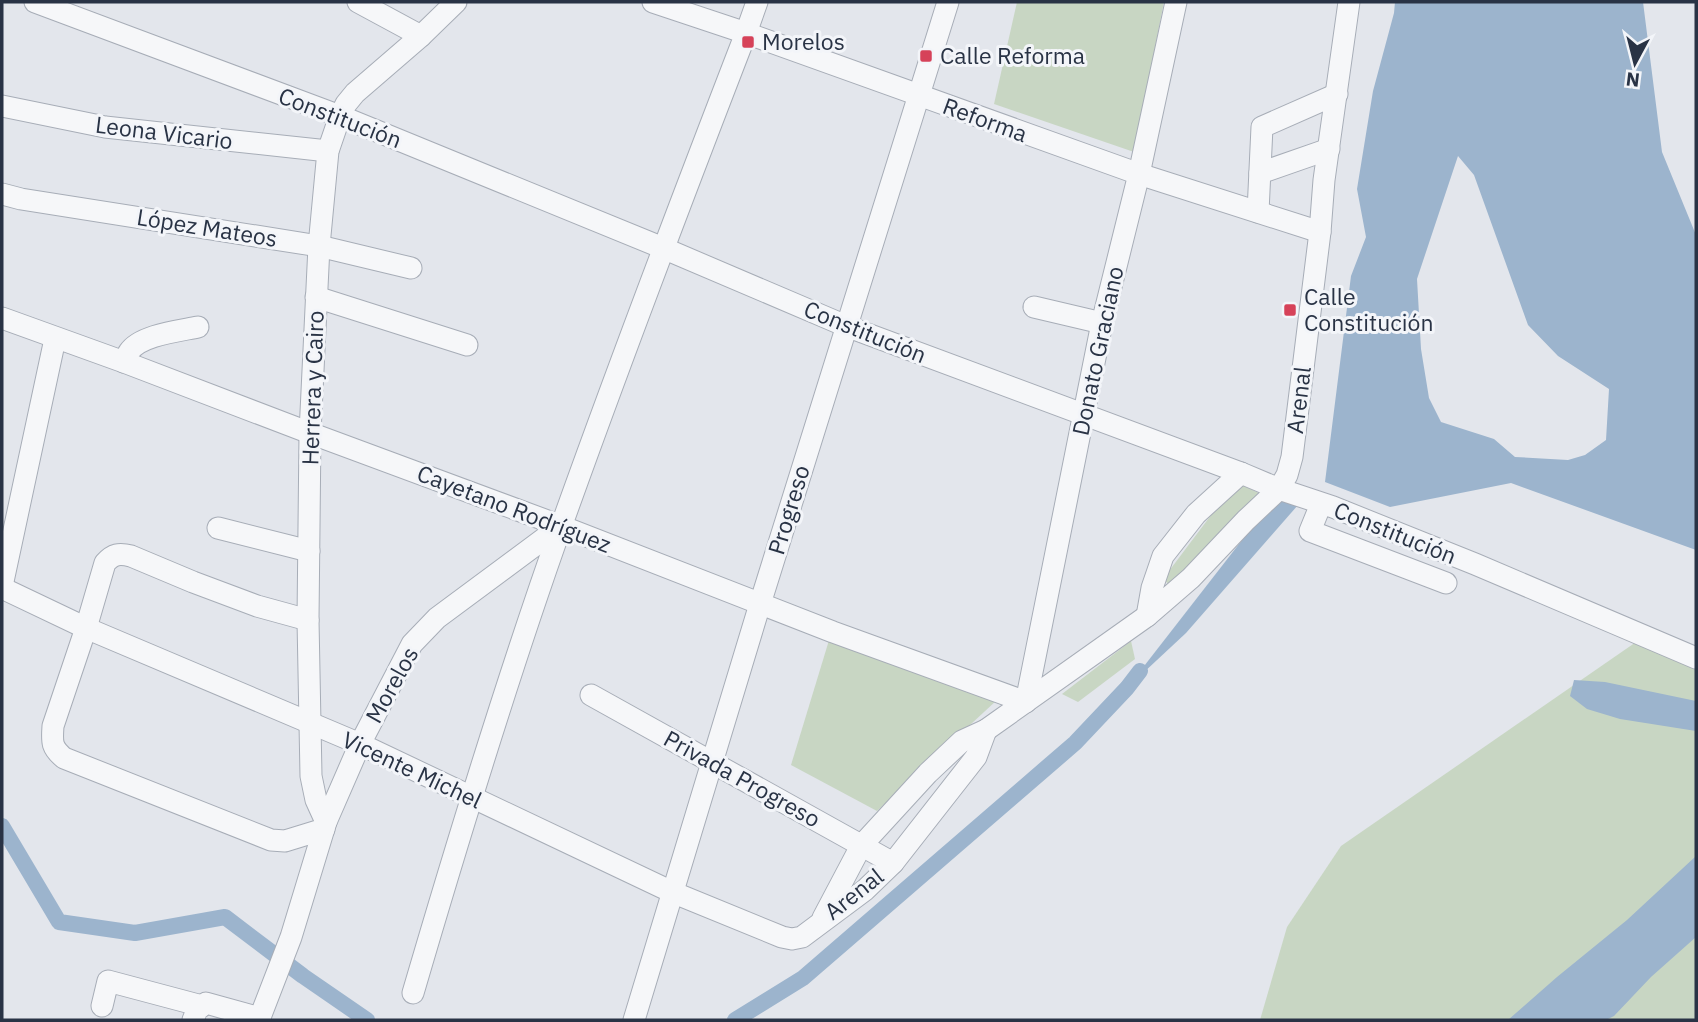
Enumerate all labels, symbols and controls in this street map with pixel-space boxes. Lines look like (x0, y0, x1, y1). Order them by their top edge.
place label: Morelos (762, 26, 845, 56)
north arrow (1600, 28, 1670, 98)
marker: Morelos (740, 34, 756, 50)
place label: Calle Reforma (940, 40, 1085, 70)
marker: Calle Reforma (918, 48, 934, 64)
text: N (1625, 67, 1641, 93)
street label: Constitución (275, 80, 406, 154)
street label: Reforma (939, 90, 1032, 148)
street label: Leona Vicario (94, 109, 235, 155)
street label: López Mateos (135, 201, 280, 253)
street label: Donato Graciano (1064, 263, 1130, 438)
place label: Calle Constitución (1304, 281, 1434, 337)
street label: Constitución (800, 293, 931, 369)
marker: Calle Constitución (1282, 302, 1298, 318)
street label: Herrera y Cairo (294, 310, 330, 466)
street label: Arenal (1279, 365, 1317, 435)
street label: Cayetano Rodríguez (413, 457, 616, 559)
street label: Progreso (760, 461, 816, 558)
street label: Constitución (1330, 494, 1461, 570)
street label: Morelos (358, 641, 424, 728)
street label: Privada Progreso (659, 723, 826, 834)
street label: Vicente Michel (338, 724, 487, 815)
street label: Arenal (818, 861, 889, 926)

